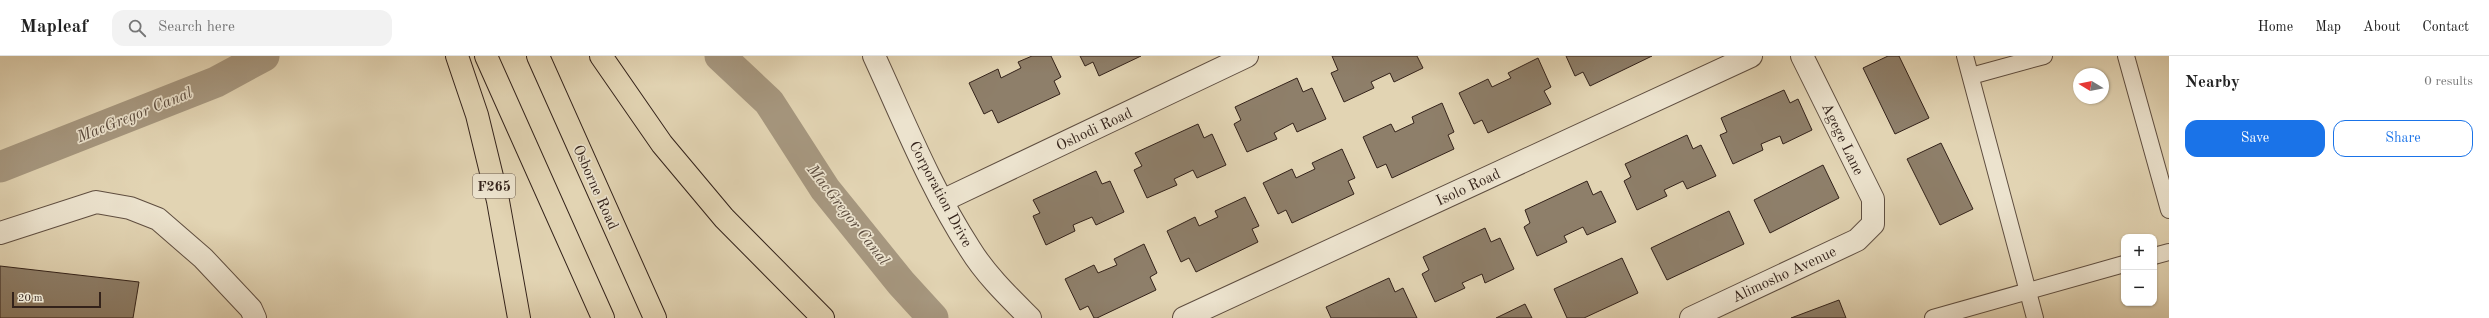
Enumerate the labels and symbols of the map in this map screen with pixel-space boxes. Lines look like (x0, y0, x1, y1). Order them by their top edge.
north arrow (2073, 68, 2109, 104)
water label: MacGregor Canal (74, 85, 195, 147)
street label: Agege Lane (1818, 101, 1866, 178)
street label: Oshodi Road (1054, 106, 1135, 155)
street label: Corporation Drive (905, 139, 974, 250)
street label: Osborne Road (569, 143, 620, 232)
water label: MacGregor Canal (803, 161, 892, 269)
street label: Isolo Road (1434, 167, 1503, 210)
road number: F265 (473, 174, 515, 198)
street label: Alimosho Avenue (1730, 245, 1839, 306)
scale bar (12, 290, 101, 309)

